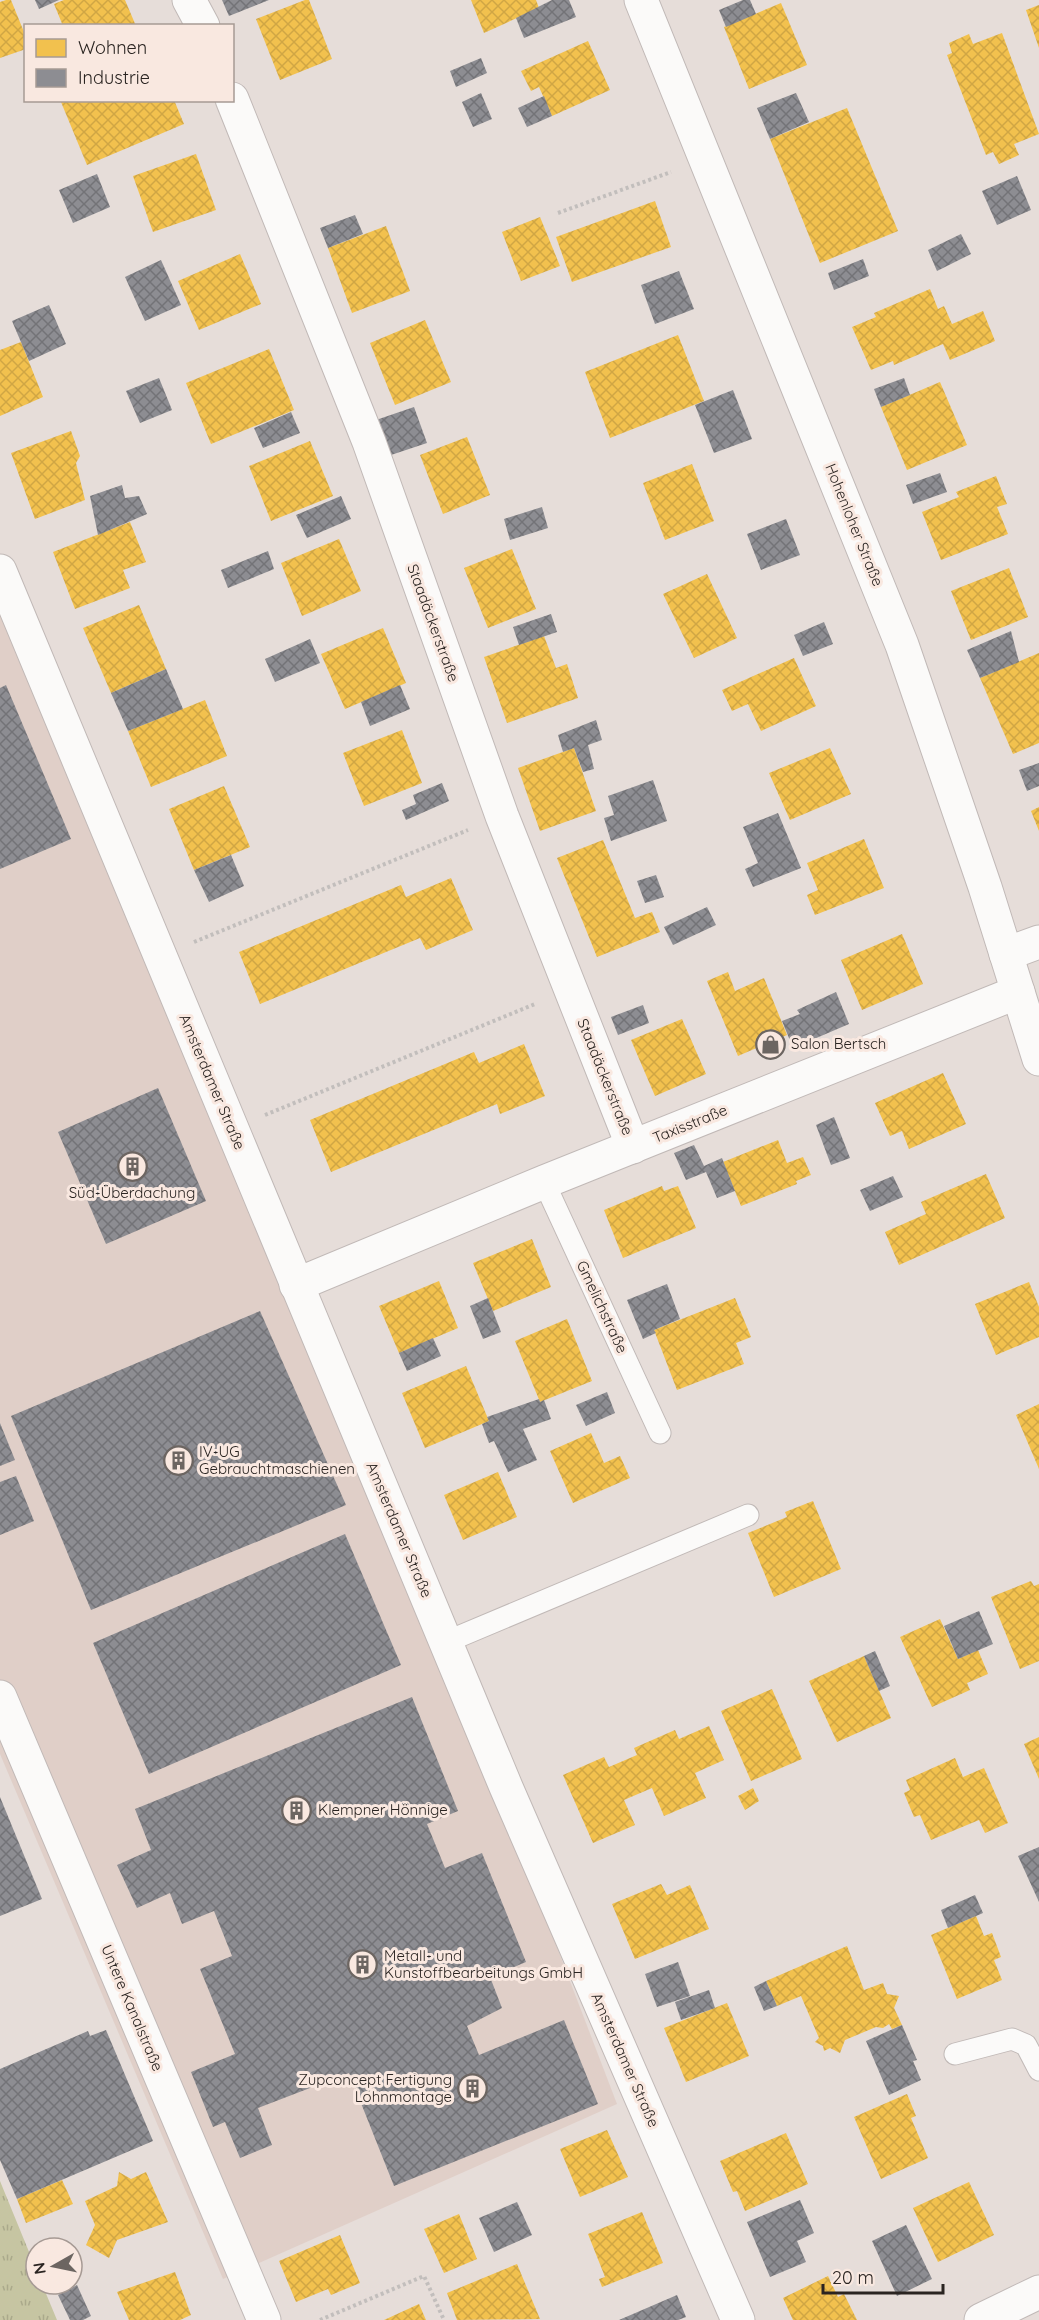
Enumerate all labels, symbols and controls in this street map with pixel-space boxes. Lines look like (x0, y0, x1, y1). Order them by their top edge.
legend (24, 24, 234, 102)
text: Wohnen (78, 36, 147, 59)
text: Industrie (78, 66, 150, 89)
street label: Hohenloher Straße (821, 461, 888, 589)
street label: Staadäckerstraße (403, 561, 464, 684)
street label: Amsterdamer Straße (175, 1011, 250, 1152)
street label: Staadäckerstraße (573, 1016, 638, 1138)
shop icon: Salon Bertsch (754, 1028, 786, 1060)
place label: Salon Bertsch (791, 1034, 886, 1053)
street label: Taxisstraße (650, 1100, 730, 1147)
building icon: Süd-Überdachung (116, 1150, 148, 1182)
place label: Süd-Überdachung (69, 1183, 195, 1202)
street label: Gmelichstraße (573, 1258, 632, 1356)
place label: IV-UG Gebrauchtmaschienen (199, 1442, 355, 1478)
building icon: IV-UG Gebrauchtmaschienen (162, 1445, 194, 1477)
street label: Amsterdamer Straße (362, 1459, 437, 1600)
building icon: Klempner Hönnige (281, 1794, 313, 1826)
place label: Klempner Hönnige (318, 1800, 448, 1819)
street label: Untere Kanalstraße (97, 1942, 168, 2074)
place label: Metall- und Kunstoffbearbeitungs GmbH (384, 1946, 583, 1982)
building icon: Metall- und Kunstoffbearbeitungs GmbH (347, 1949, 379, 1981)
street label: Amsterdamer Straße (587, 1990, 664, 2130)
place label: Zupconcept Fertigung Lohnmontage (298, 2070, 452, 2106)
building icon: Zupconcept Fertigung Lohnmontage (457, 2073, 489, 2105)
north arrow (24, 2236, 84, 2296)
scale bar (823, 2257, 943, 2295)
text: N (28, 2261, 50, 2276)
text: 20 m (832, 2266, 874, 2289)

